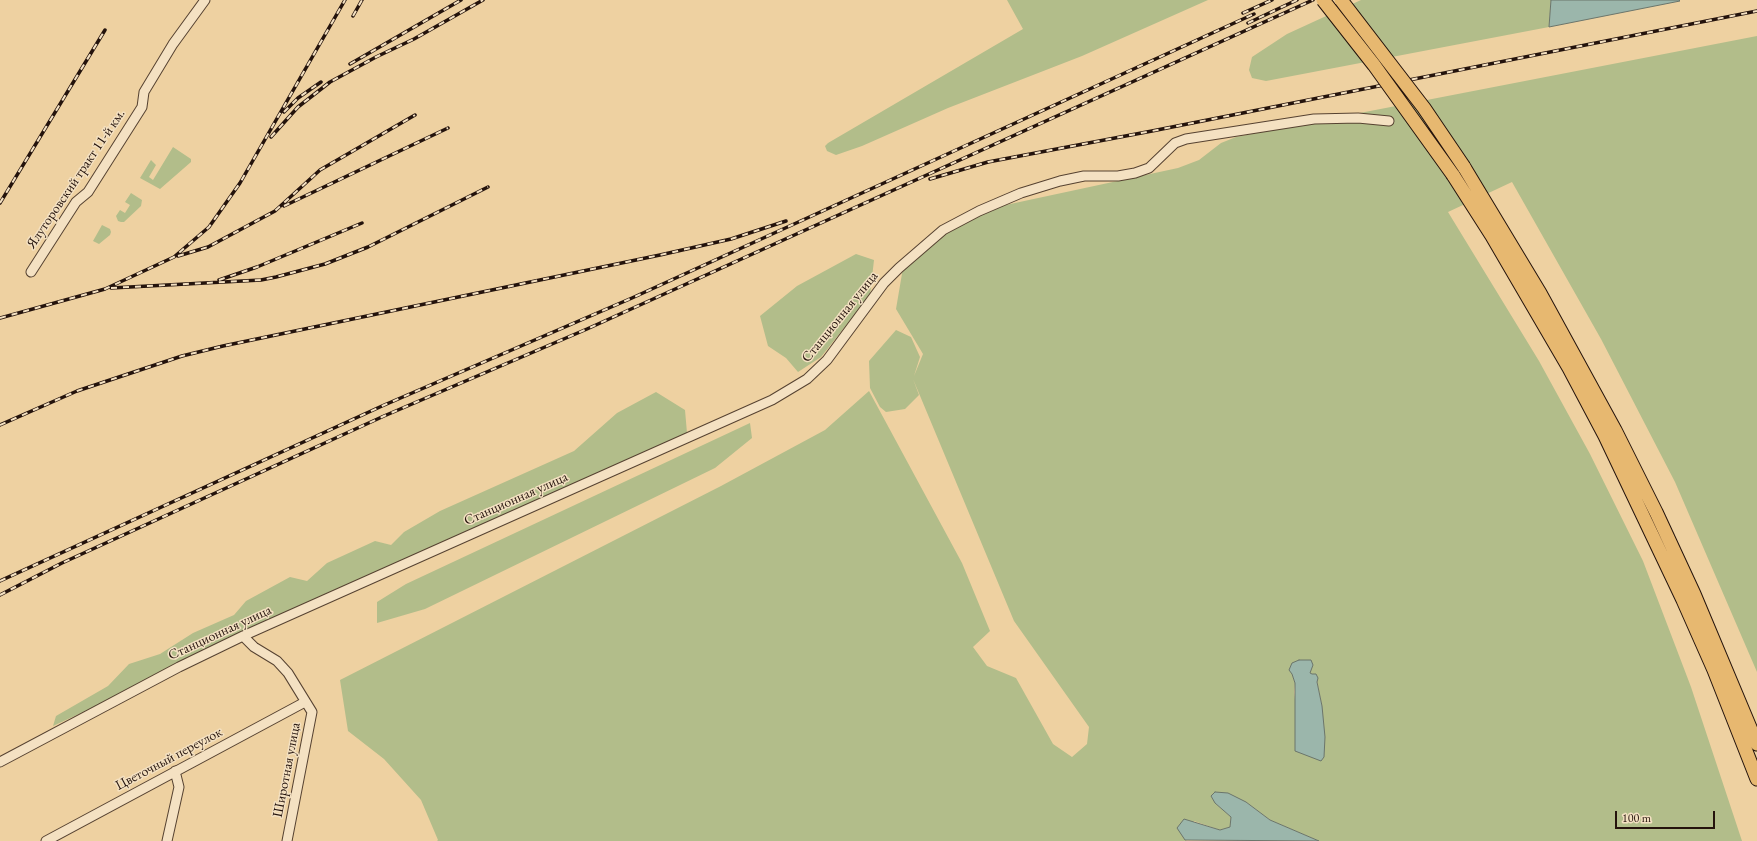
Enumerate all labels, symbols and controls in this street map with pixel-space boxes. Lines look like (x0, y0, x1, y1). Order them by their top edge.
street label: Ялуторовский тракт 11-й км. (23, 106, 129, 252)
street label: Станционная улица (798, 268, 882, 366)
street label: Станционная улица (461, 469, 571, 529)
street label: Станционная улица (166, 602, 274, 664)
street label: Широтная улица (270, 721, 304, 819)
street label: Цветочный переулок (113, 724, 225, 794)
scale bar (1617, 803, 1717, 829)
text: 100 m (1622, 810, 1651, 826)

